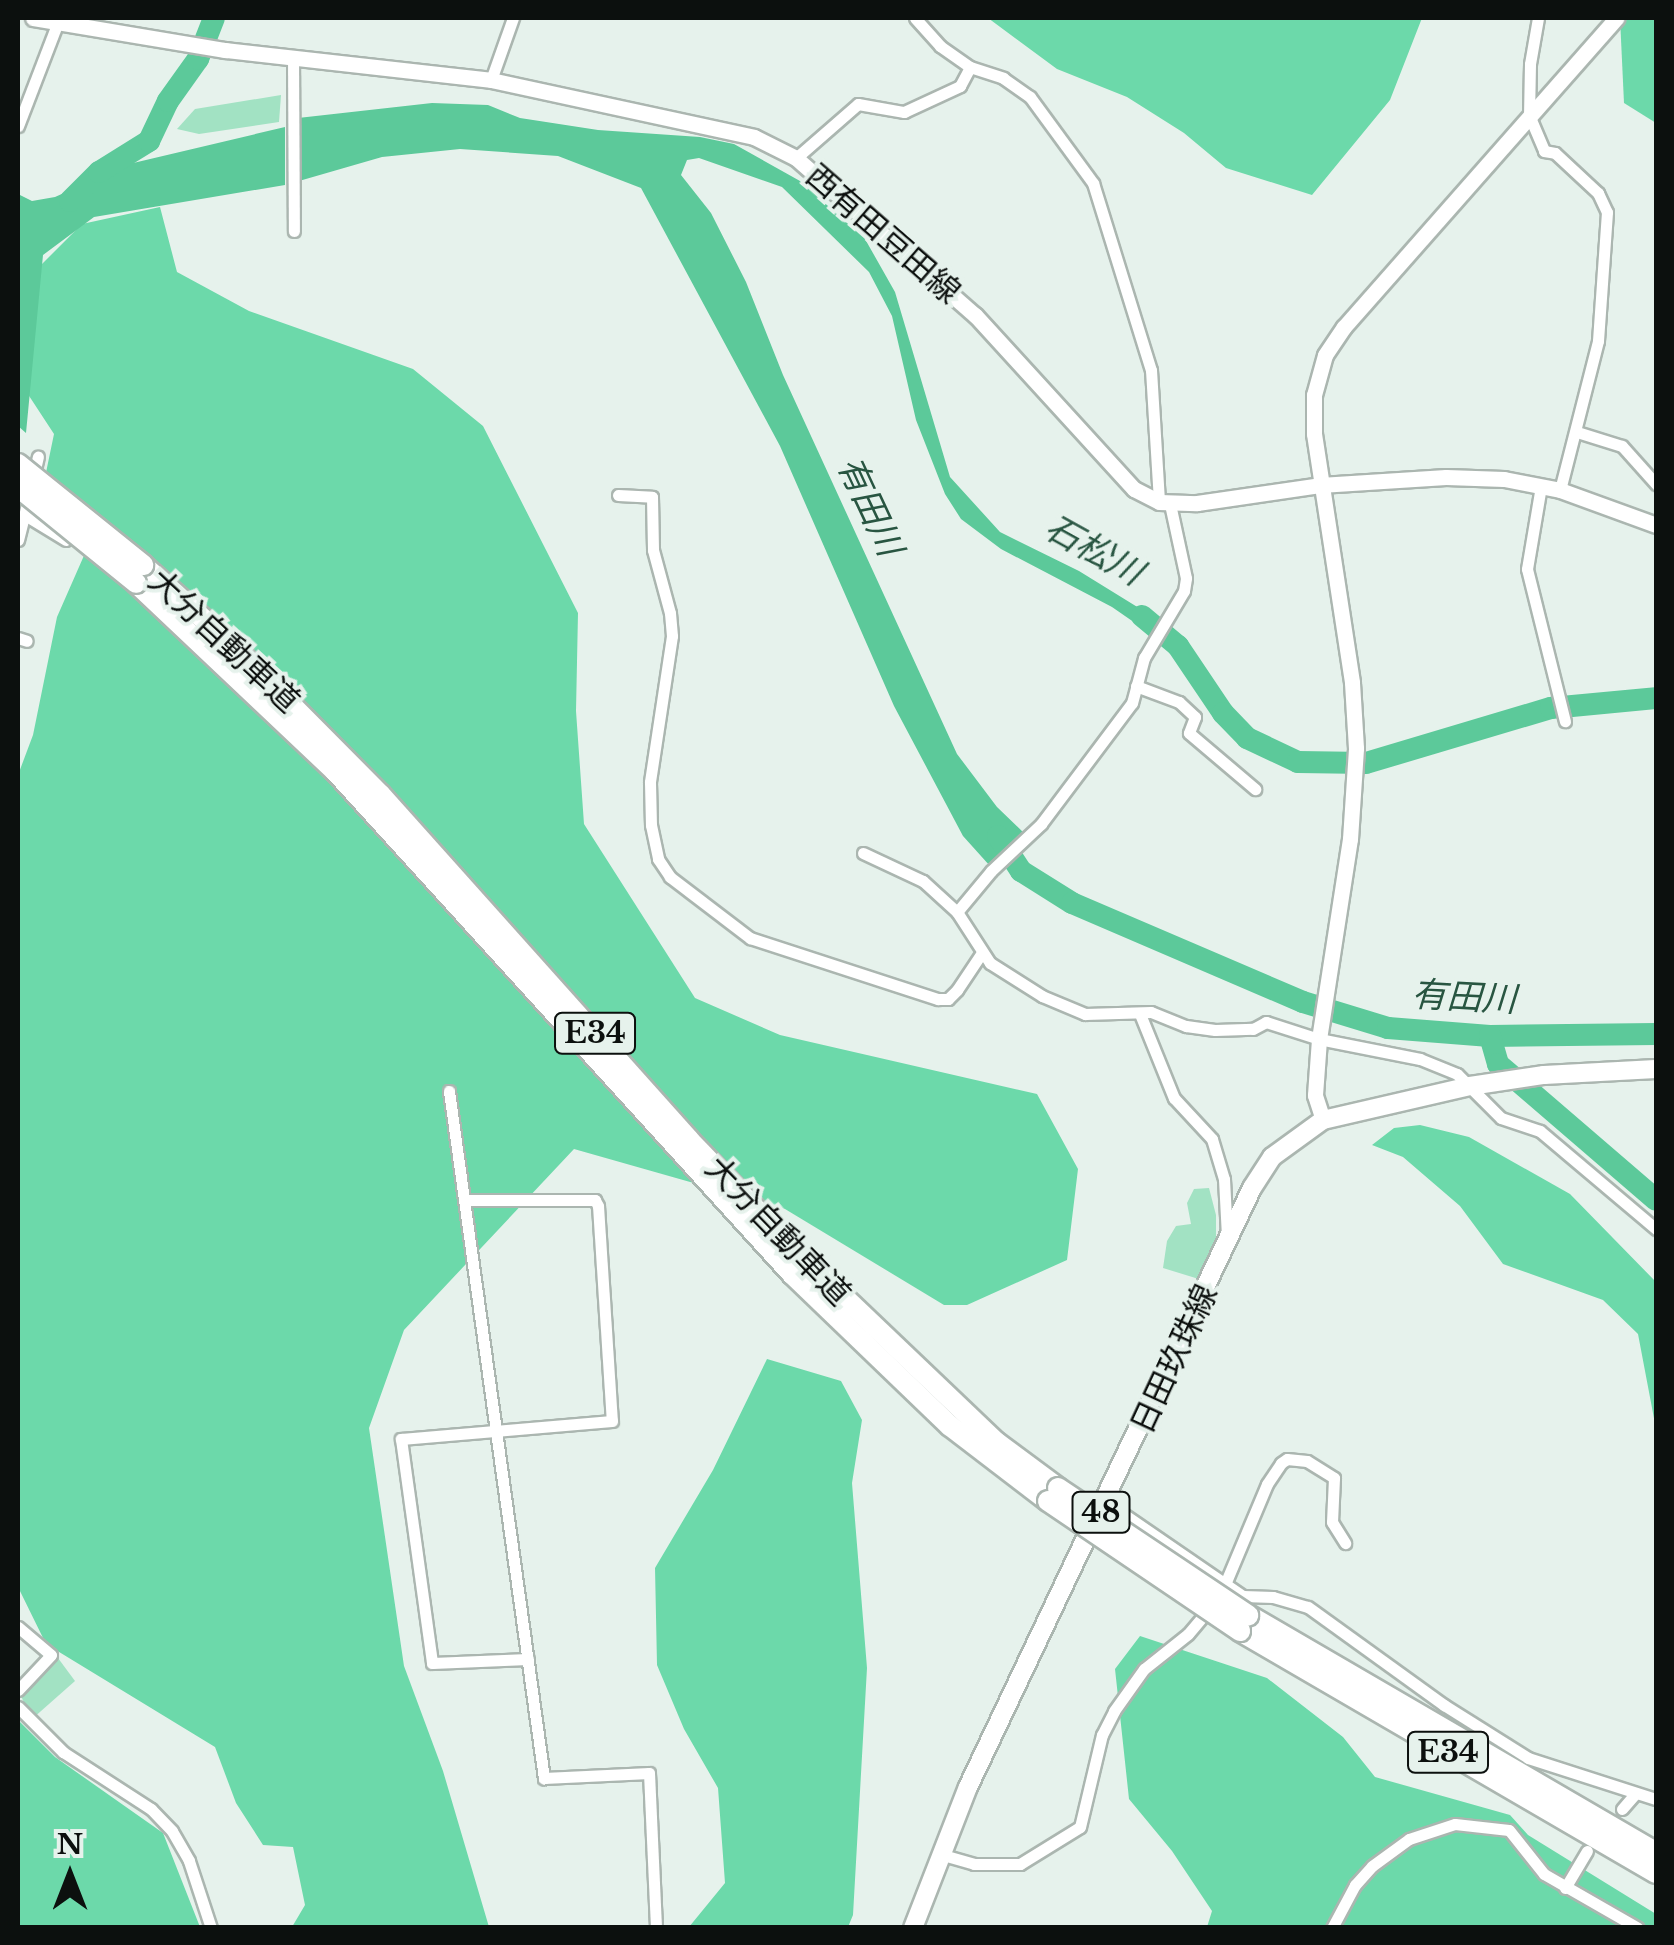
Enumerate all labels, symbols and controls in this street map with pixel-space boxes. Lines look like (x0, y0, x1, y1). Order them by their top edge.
street label: 西有田豆田線 (798, 157, 968, 311)
water label: 有田川 (829, 450, 911, 562)
water label: 石松川 (1038, 506, 1150, 594)
street label: 大分自動車道 (141, 561, 307, 721)
water label: 有田川 (1410, 973, 1518, 1021)
road number: E34 (552, 1008, 638, 1058)
street label: 大分自動車道 (698, 1149, 858, 1313)
street label: 日田玖珠線 (1123, 1278, 1225, 1440)
road number: 48 (1071, 1487, 1131, 1537)
road number: E34 (1406, 1727, 1490, 1777)
north arrow (20, 1825, 120, 1925)
text: N (57, 1827, 83, 1862)

